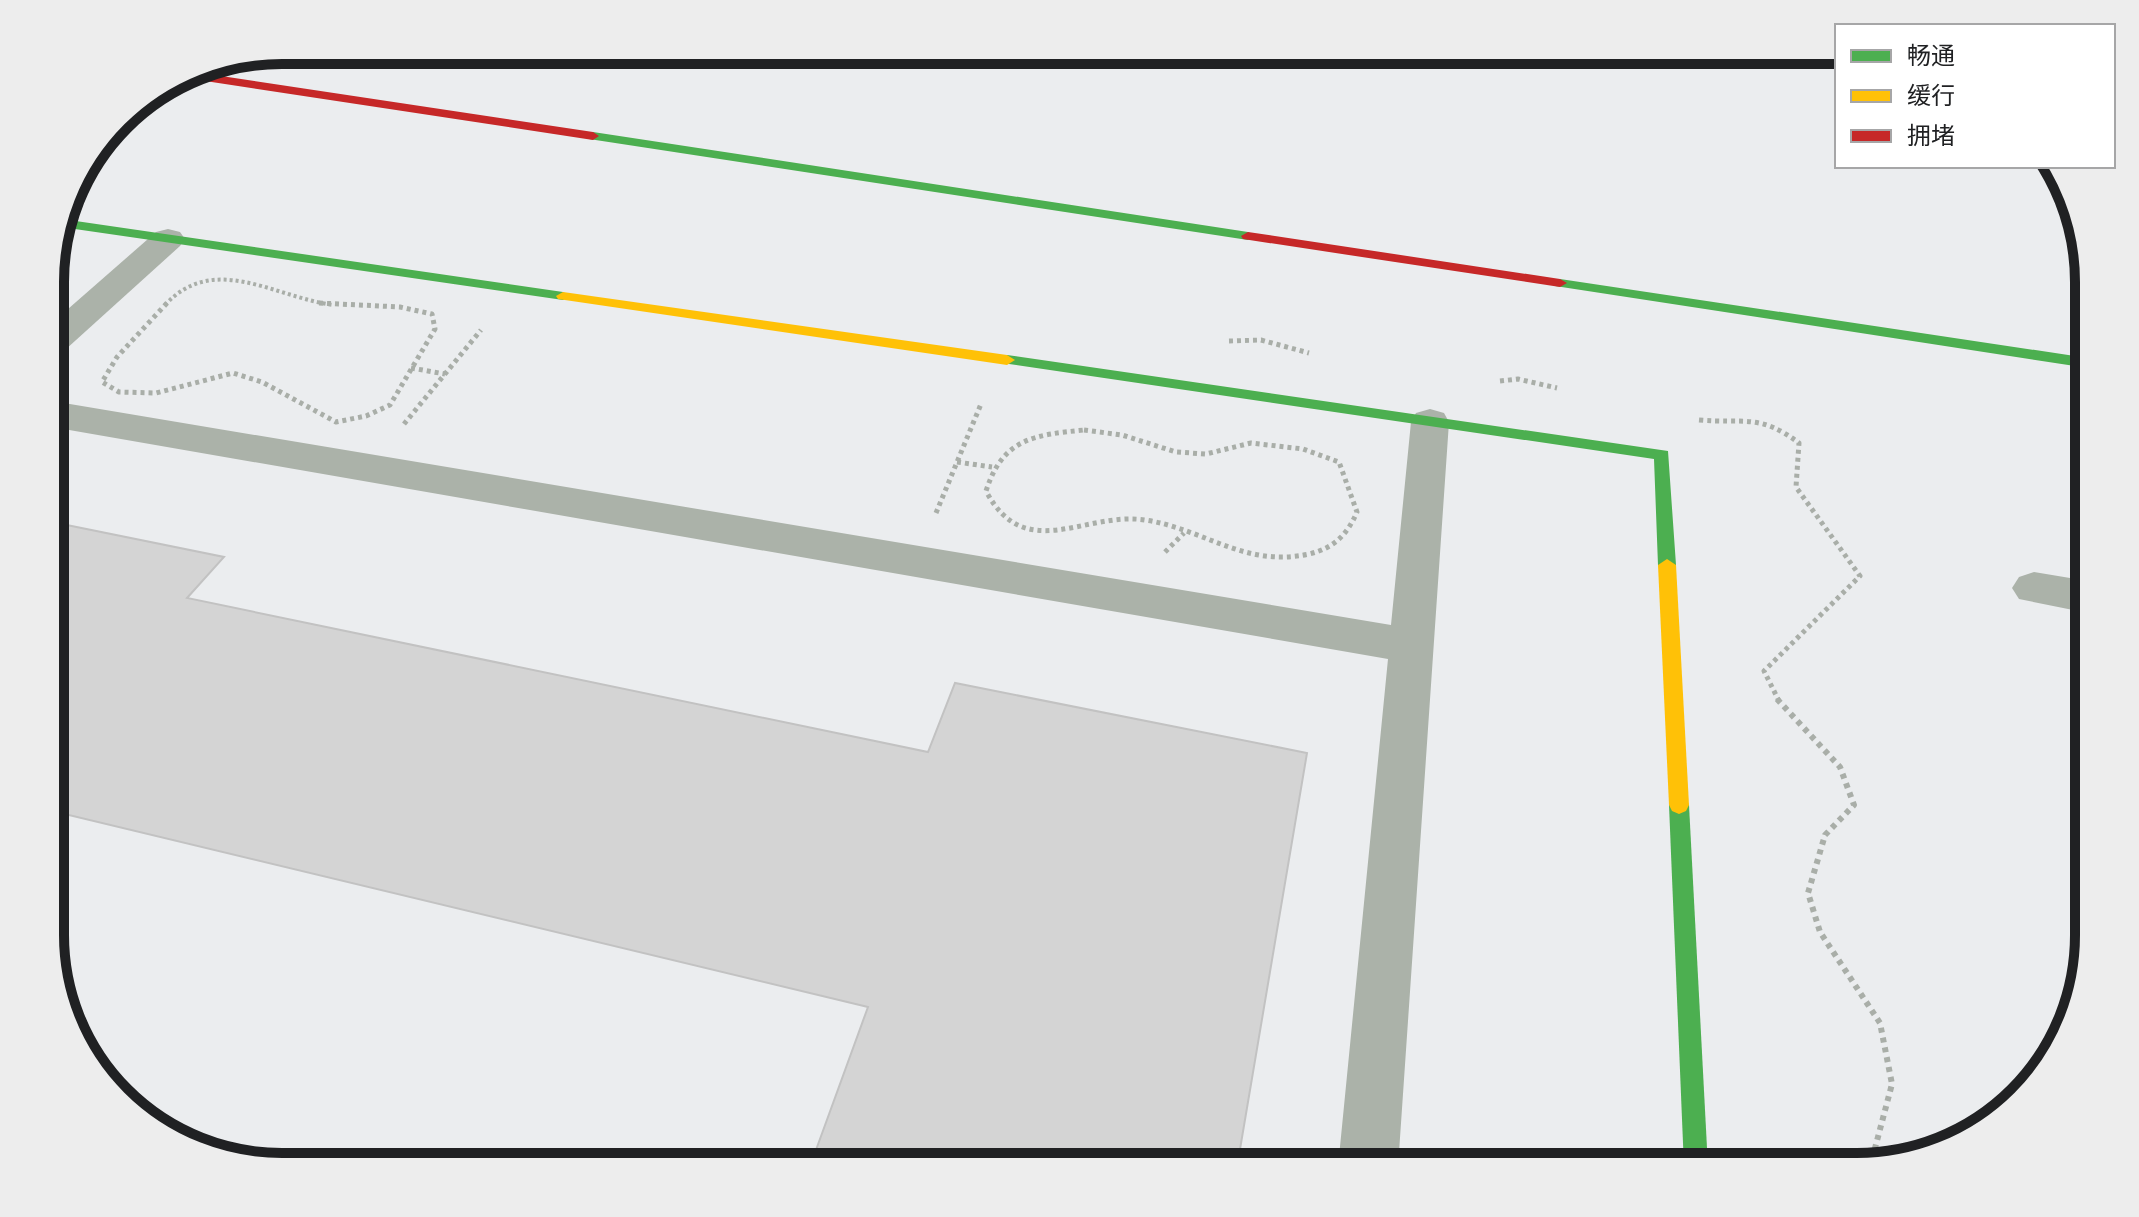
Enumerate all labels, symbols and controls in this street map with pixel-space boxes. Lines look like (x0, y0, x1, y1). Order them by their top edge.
legend (1835, 24, 2115, 168)
text: 畅通 (1907, 41, 1955, 70)
text: 缓行 (1907, 81, 1955, 110)
text: 拥堵 (1907, 121, 1955, 150)

